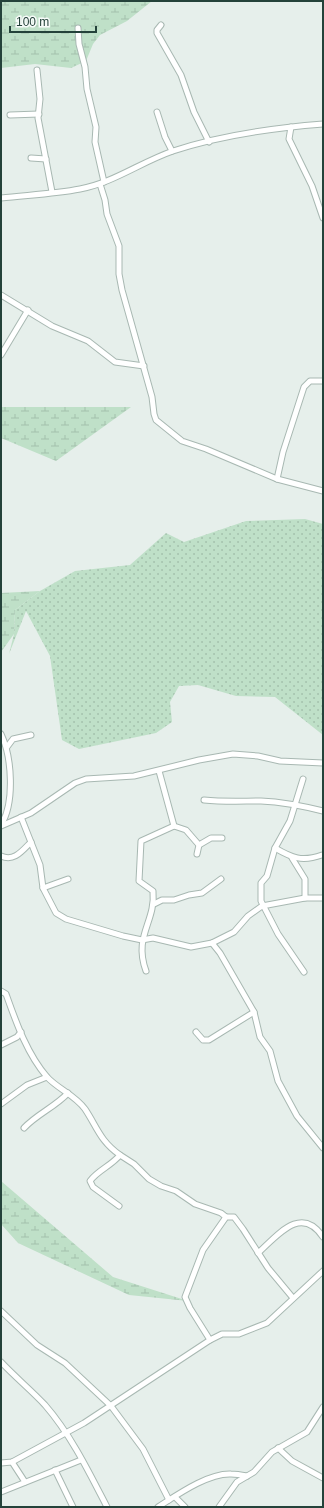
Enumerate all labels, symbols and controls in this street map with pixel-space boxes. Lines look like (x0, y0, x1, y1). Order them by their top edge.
scale bar (10, 8, 96, 34)
text: 100 m (16, 15, 49, 29)

